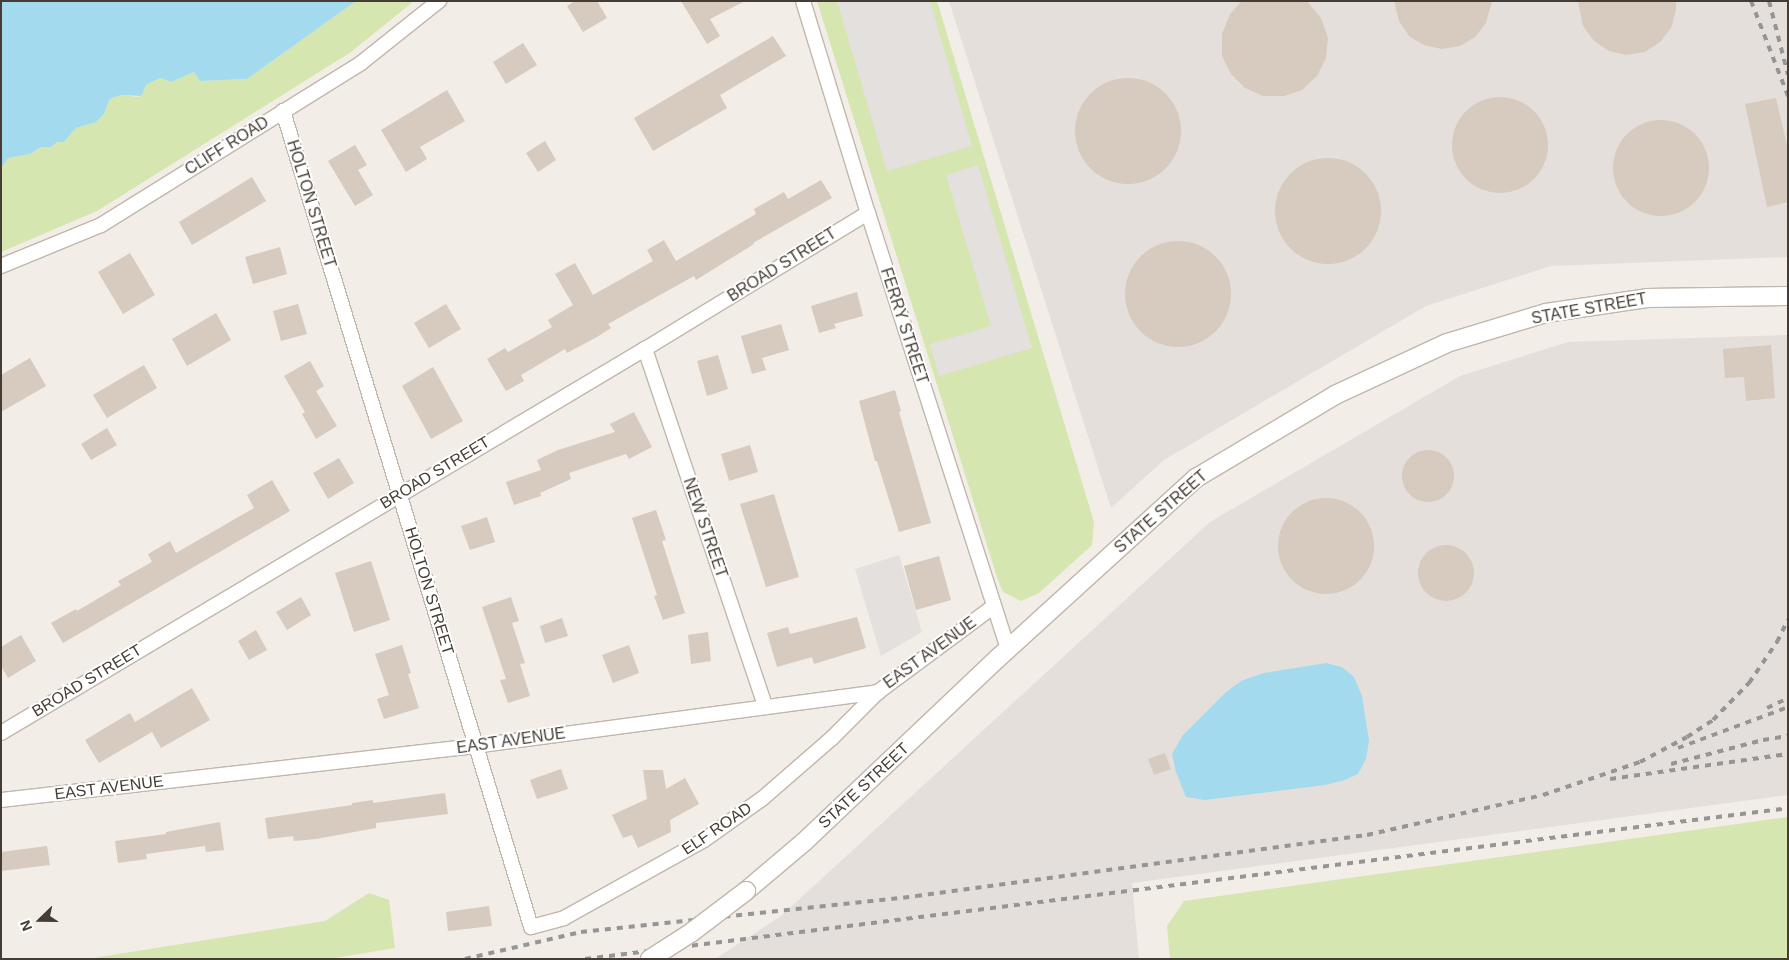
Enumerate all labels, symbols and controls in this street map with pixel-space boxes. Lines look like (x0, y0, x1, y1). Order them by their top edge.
street label: CLIFF ROAD (182, 113, 272, 179)
street label: HOLTON STREET (282, 138, 340, 270)
street label: BROAD STREET (724, 224, 840, 306)
street label: FERRY STREET (876, 265, 932, 387)
street label: STATE STREET (1530, 289, 1648, 329)
street label: BROAD STREET (377, 433, 493, 513)
street label: STATE STREET (1111, 466, 1211, 558)
street label: NEW STREET (679, 475, 731, 581)
street label: HOLTON STREET (400, 525, 458, 657)
street label: EAST AVENUE (880, 613, 980, 693)
street label: BROAD STREET (29, 641, 145, 721)
street label: EAST AVENUE (455, 724, 567, 758)
street label: STATE STREET (815, 739, 913, 833)
street label: EAST AVENUE (53, 772, 165, 804)
street label: ELF ROAD (678, 799, 756, 859)
north arrow (15, 895, 65, 945)
text: N (17, 918, 35, 933)

